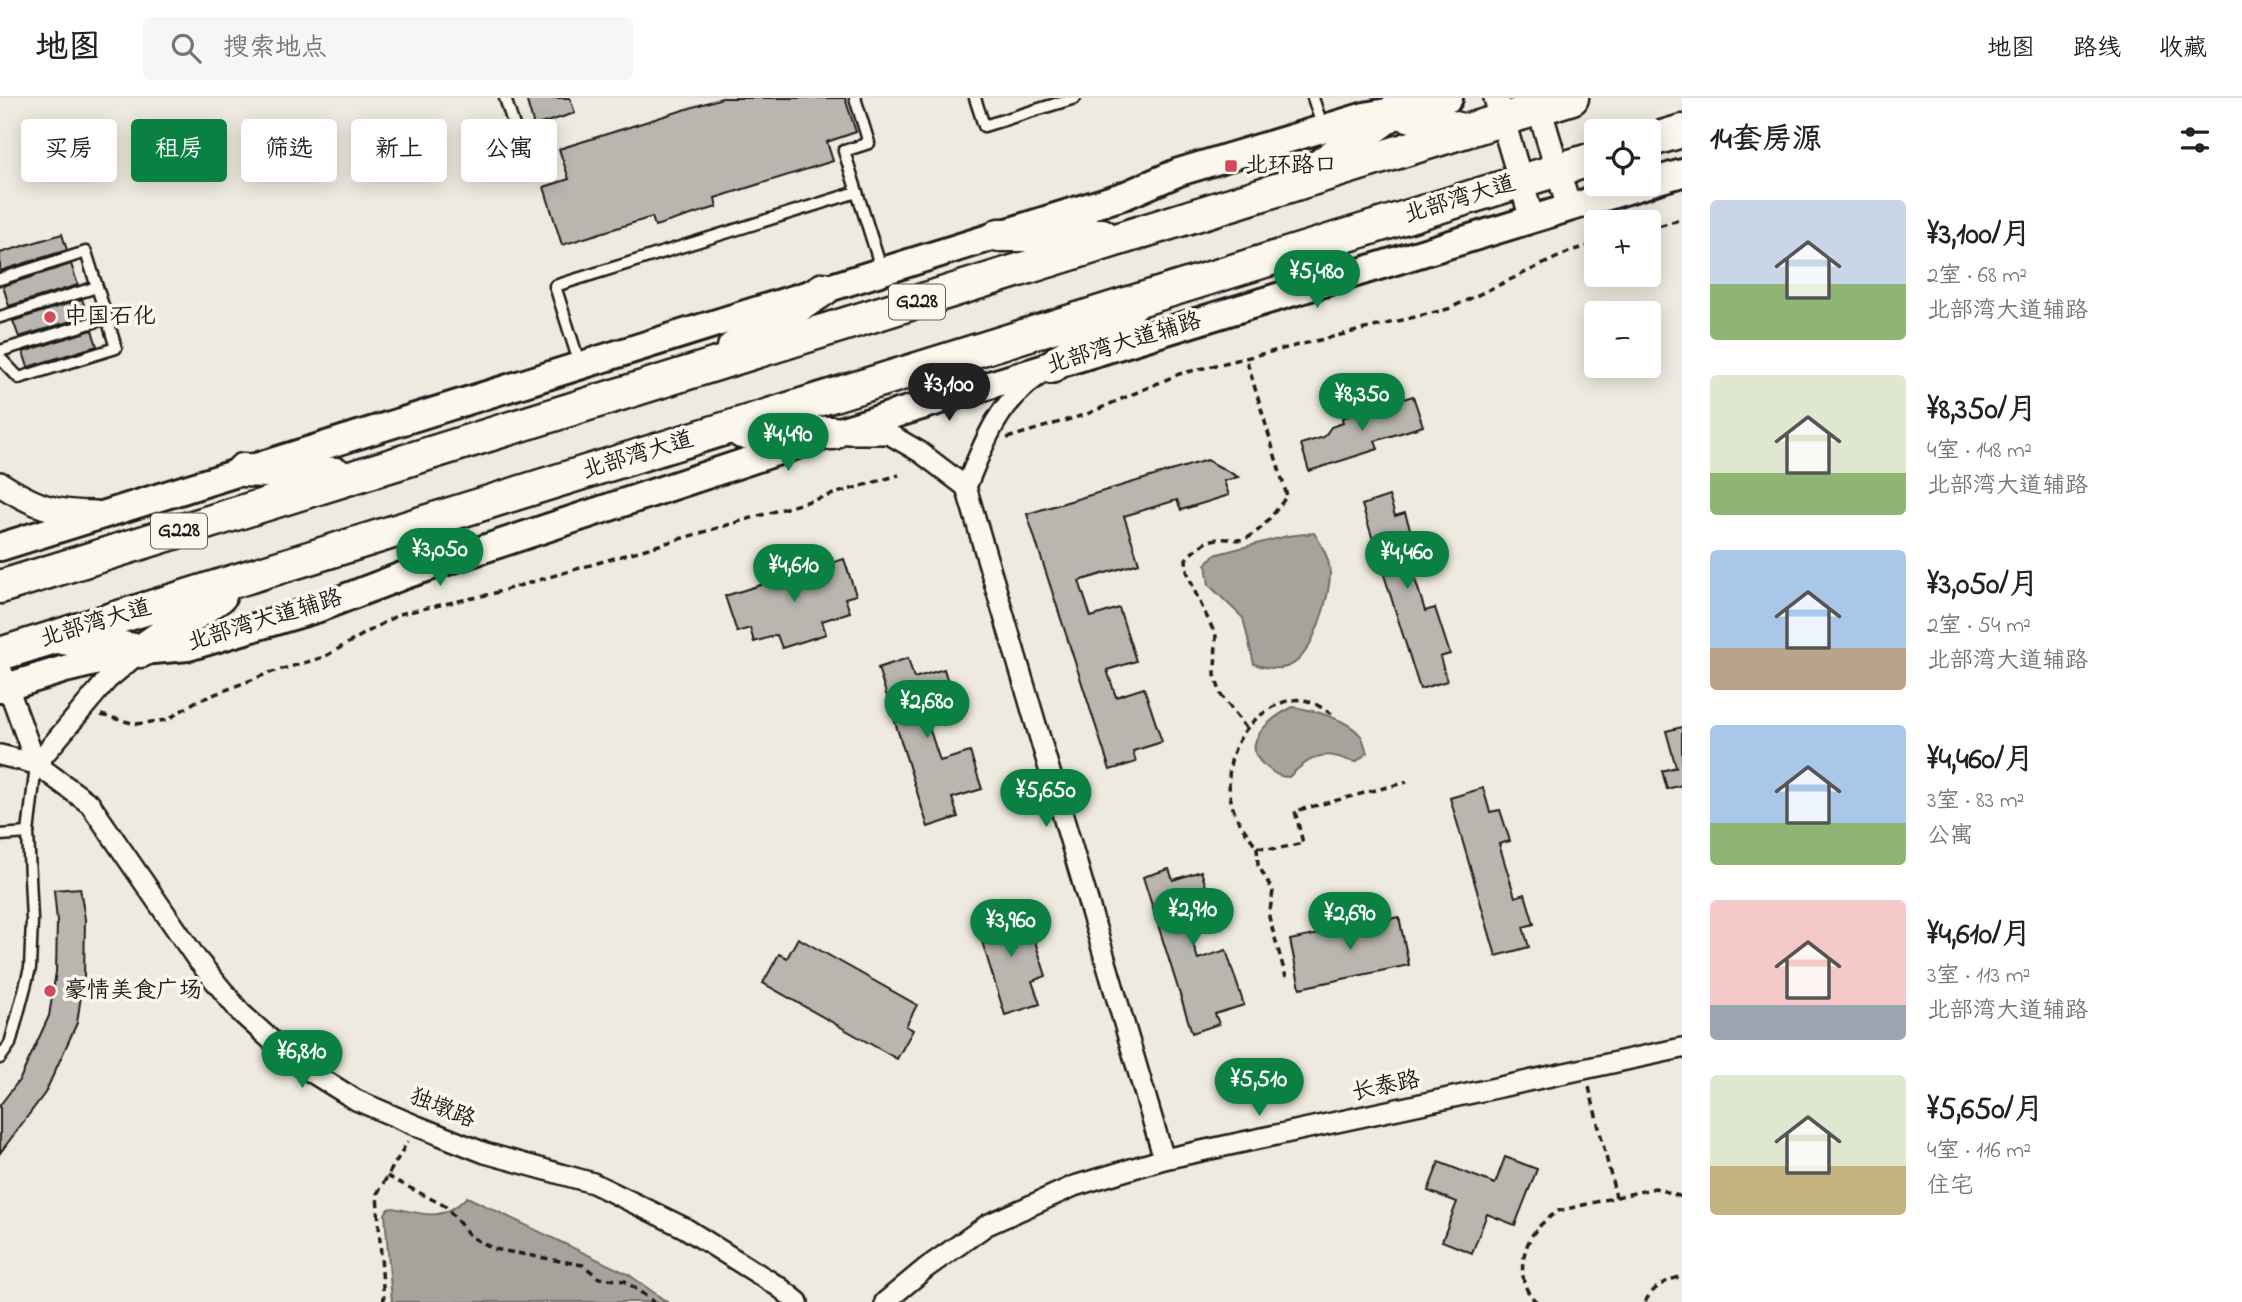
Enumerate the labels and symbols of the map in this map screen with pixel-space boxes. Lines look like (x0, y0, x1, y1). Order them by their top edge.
place label: 北环路口 (1245, 150, 1337, 183)
marker: 北环路口 (1223, 158, 1239, 174)
street label: 北部湾大道 (1400, 167, 1520, 233)
pin: ¥5,480 (1260, 250, 1374, 310)
road number: G228 (889, 284, 945, 320)
place label: 中国石化 (64, 301, 156, 334)
street label: 北部湾大道辅路 (1042, 305, 1206, 383)
marker: 中国石化 (42, 309, 58, 325)
pin: ¥3,100 (892, 364, 1006, 423)
pin: ¥8,350 (1305, 374, 1419, 433)
pin: ¥4,490 (731, 414, 845, 473)
street label: 北部湾大道 (578, 423, 698, 489)
road number: G228 (151, 514, 207, 548)
pin: ¥3,050 (383, 528, 497, 588)
pin: ¥4,460 (1350, 532, 1464, 591)
pin: ¥4,610 (737, 545, 851, 604)
street label: 北部湾大道辅路 (183, 582, 347, 660)
street label: 北部湾大道 (36, 591, 156, 657)
pin: ¥2,680 (870, 680, 984, 740)
pin: ¥5,650 (989, 770, 1103, 829)
pin: ¥2,910 (1136, 888, 1250, 948)
pin: ¥2,690 (1293, 892, 1407, 952)
pin: ¥3,960 (954, 900, 1068, 959)
place label: 豪情美食广场 (64, 975, 202, 1008)
marker: 豪情美食广场 (42, 983, 58, 999)
pin: ¥6,810 (245, 1030, 359, 1090)
pin: ¥5,510 (1202, 1058, 1316, 1118)
street label: 长泰路 (1349, 1064, 1423, 1110)
street label: 独墩路 (404, 1081, 480, 1137)

